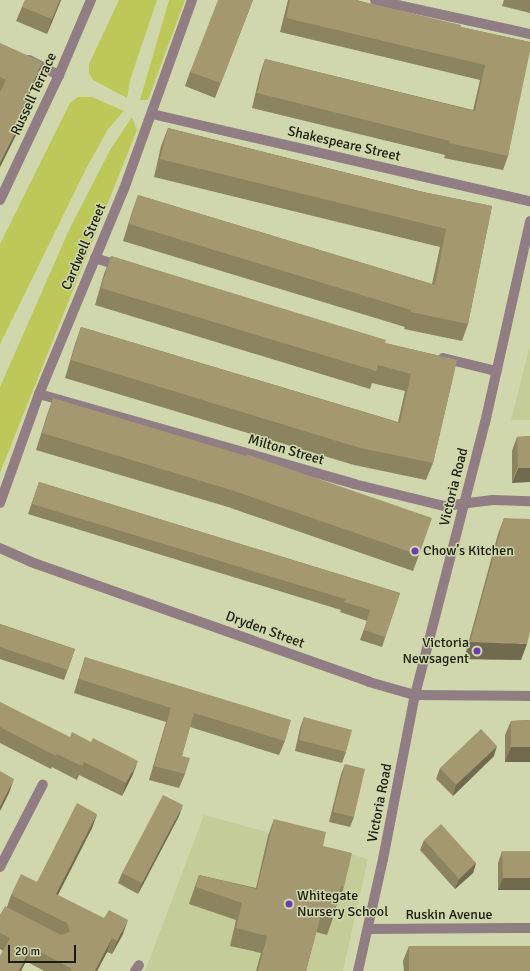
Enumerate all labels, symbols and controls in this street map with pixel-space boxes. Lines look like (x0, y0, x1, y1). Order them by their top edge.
street label: Russell Terrace (7, 50, 61, 138)
street label: Shakespeare Street (286, 123, 402, 165)
street label: Cardwell Street (58, 201, 110, 293)
street label: Milton Street (246, 431, 326, 469)
street label: Victoria Road (436, 446, 472, 528)
place label: Chow’s Kitchen (423, 543, 514, 559)
marker: Chow’s Kitchen (410, 546, 420, 556)
street label: Dryden Street (223, 608, 307, 652)
place label: Victoria Newsagent (402, 635, 469, 668)
marker: Victoria Newsagent (472, 646, 482, 656)
street label: Victoria Road (364, 762, 396, 844)
place label: Whitegate Nursery School (297, 888, 388, 920)
marker: Whitegate Nursery School (284, 899, 294, 909)
street label: Ruskin Avenue (405, 907, 493, 923)
scale bar (10, 937, 78, 963)
text: 20 m (15, 944, 40, 959)

